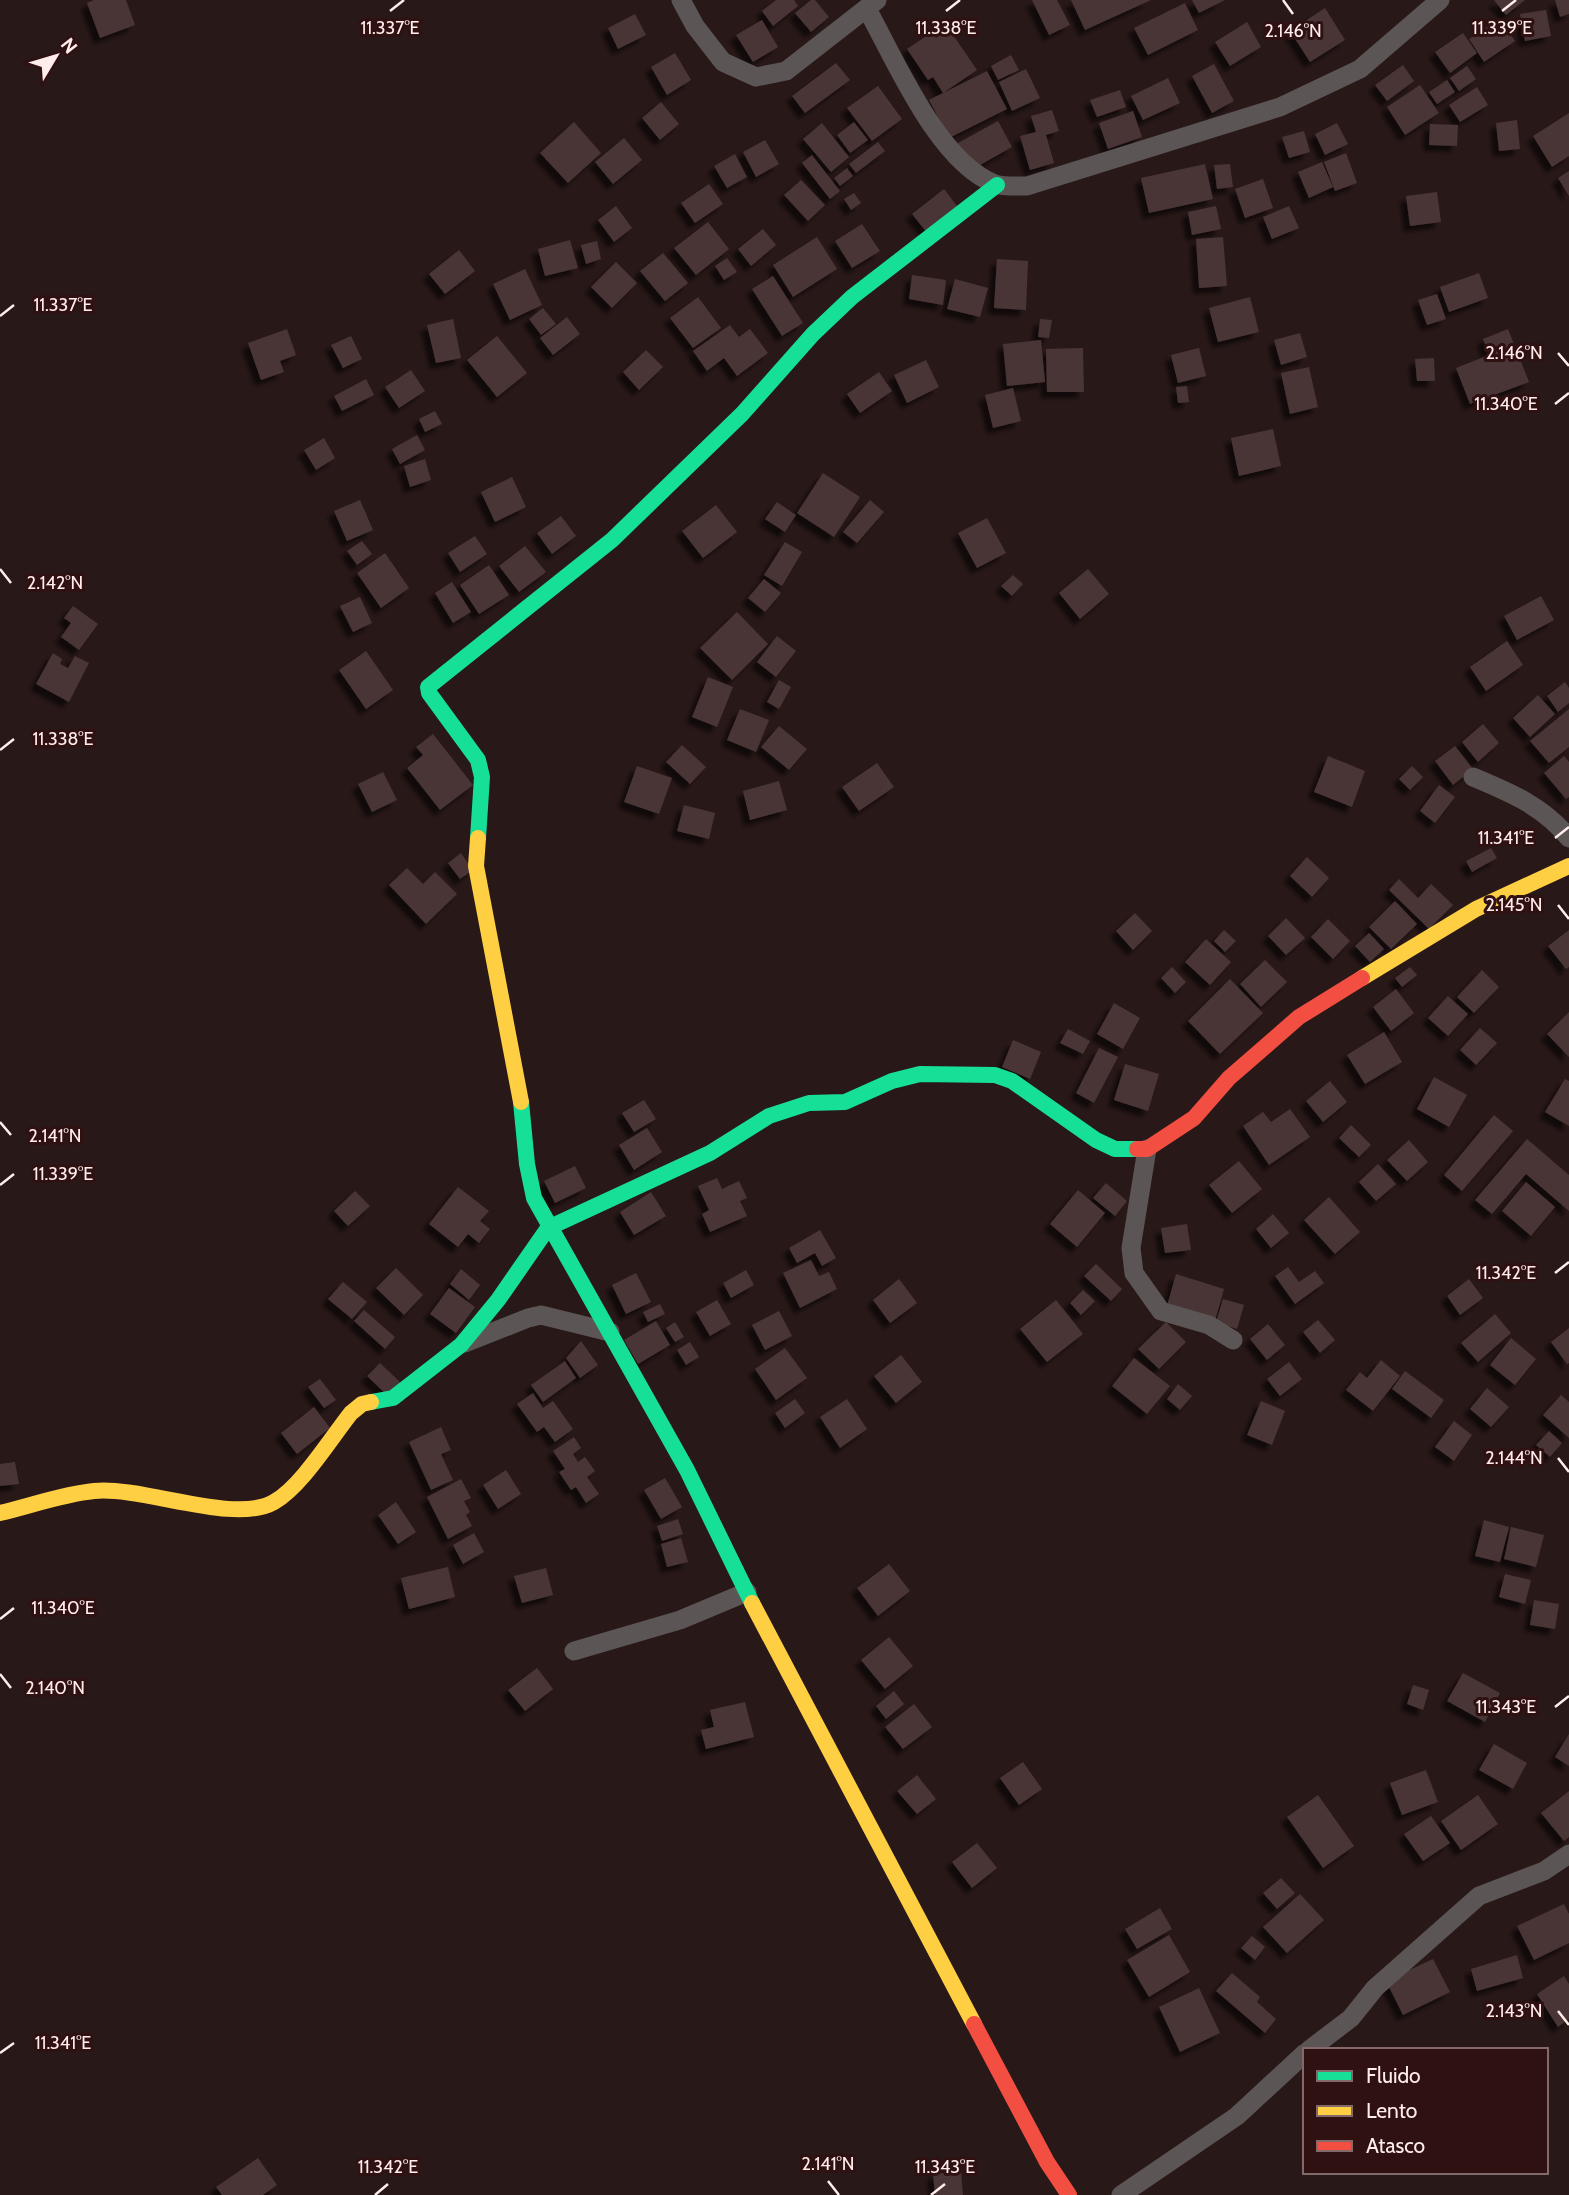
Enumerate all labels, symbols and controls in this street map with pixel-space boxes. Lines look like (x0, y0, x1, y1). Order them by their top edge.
text: 11.337°E (360, 17, 420, 39)
text: 11.338°E (915, 17, 977, 39)
text: 11.339°E (1472, 17, 1532, 39)
text: 2.146°N (1264, 20, 1322, 42)
north arrow (21, 21, 91, 91)
text: N (56, 33, 82, 58)
text: 11.337°E (33, 294, 93, 316)
text: 2.146°N (1485, 342, 1543, 364)
text: 11.340°E (1474, 393, 1538, 415)
text: 2.142°N (27, 572, 83, 594)
text: 11.338°E (32, 728, 94, 750)
text: 11.341°E (1478, 827, 1534, 849)
text: 2.145°N (1486, 894, 1542, 916)
text: 2.141°N (29, 1125, 81, 1147)
text: 11.339°E (33, 1163, 93, 1185)
text: 11.342°E (1476, 1262, 1536, 1284)
text: 2.144°N (1485, 1447, 1543, 1469)
text: 11.340°E (31, 1597, 95, 1619)
text: 2.140°N (25, 1677, 85, 1699)
text: 11.343°E (1476, 1696, 1536, 1718)
text: 2.143°N (1486, 2000, 1542, 2022)
text: 11.341°E (35, 2032, 91, 2054)
legend (1303, 2048, 1548, 2174)
text: Fluido (1366, 2063, 1421, 2088)
text: Lento (1366, 2098, 1417, 2123)
text: Atasco (1366, 2133, 1425, 2158)
text: 2.141°N (802, 2153, 854, 2175)
text: 11.342°E (358, 2156, 418, 2178)
text: 11.343°E (915, 2156, 975, 2178)

